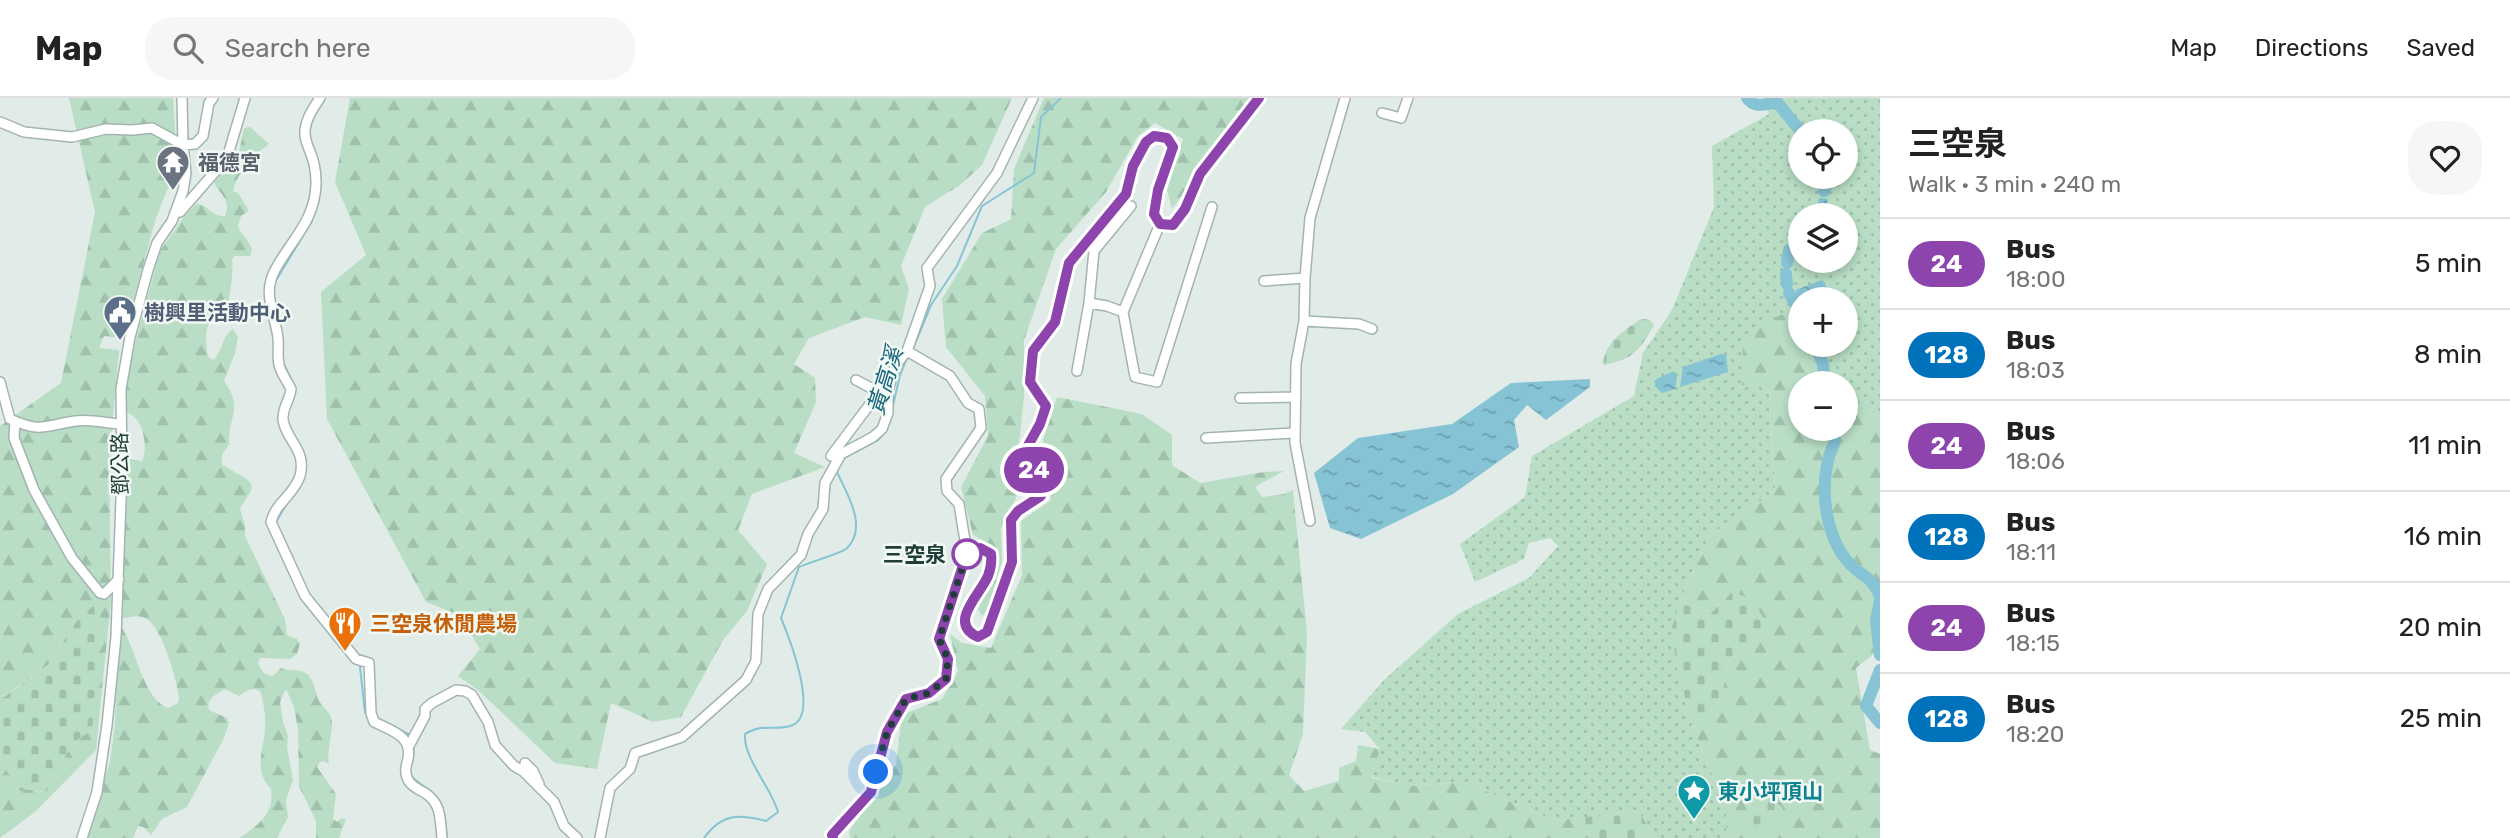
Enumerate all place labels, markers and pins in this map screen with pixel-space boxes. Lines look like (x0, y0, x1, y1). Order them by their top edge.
temple icon: 福德宮 (154, 143, 192, 192)
place label: 福德宮 (198, 150, 261, 175)
public building icon: 樹興里活動中心 (101, 293, 139, 342)
place label: 樹興里活動中心 (144, 300, 291, 325)
marker: 三空泉 (952, 539, 982, 569)
place label: 三空泉 (883, 542, 946, 567)
restaurant icon: 三空泉休閒農場 (326, 604, 364, 653)
place label: 三空泉休閒農場 (370, 611, 517, 636)
place icon: 東小坪頂山 (1675, 772, 1713, 821)
place label: 東小坪頂山 (1718, 779, 1823, 804)

